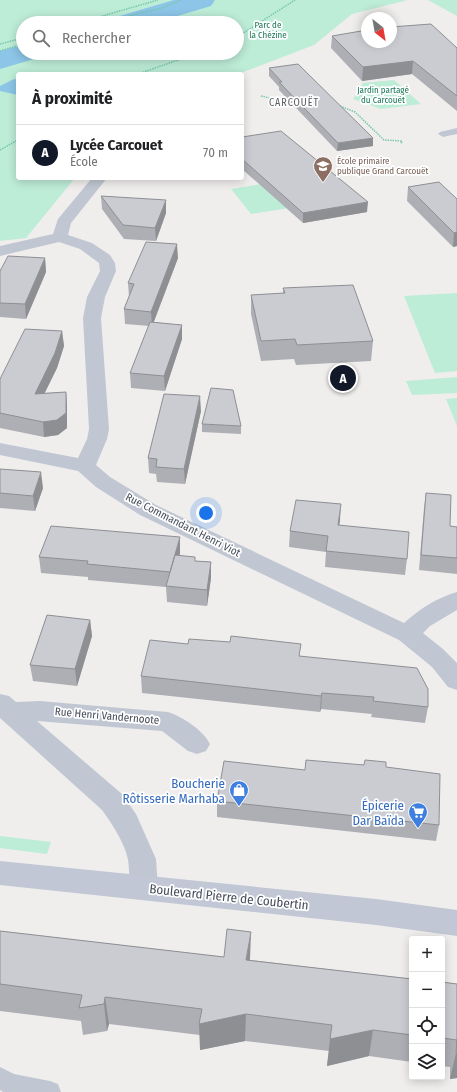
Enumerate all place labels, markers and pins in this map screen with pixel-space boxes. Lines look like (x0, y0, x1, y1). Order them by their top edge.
school or university icon: École primaire publique Grand Carcouët (312, 155, 334, 183)
place label: École primaire publique Grand Carcouët (337, 155, 428, 176)
pin: A (330, 363, 356, 393)
place label: Boucherie Rôtisserie Marhaba (123, 776, 225, 806)
shop icon: Boucherie Rôtisserie Marhaba (228, 779, 250, 807)
place label: Épicerie Dar Baïda (353, 798, 404, 828)
supermarket icon: Épicerie Dar Baïda (407, 801, 429, 829)

